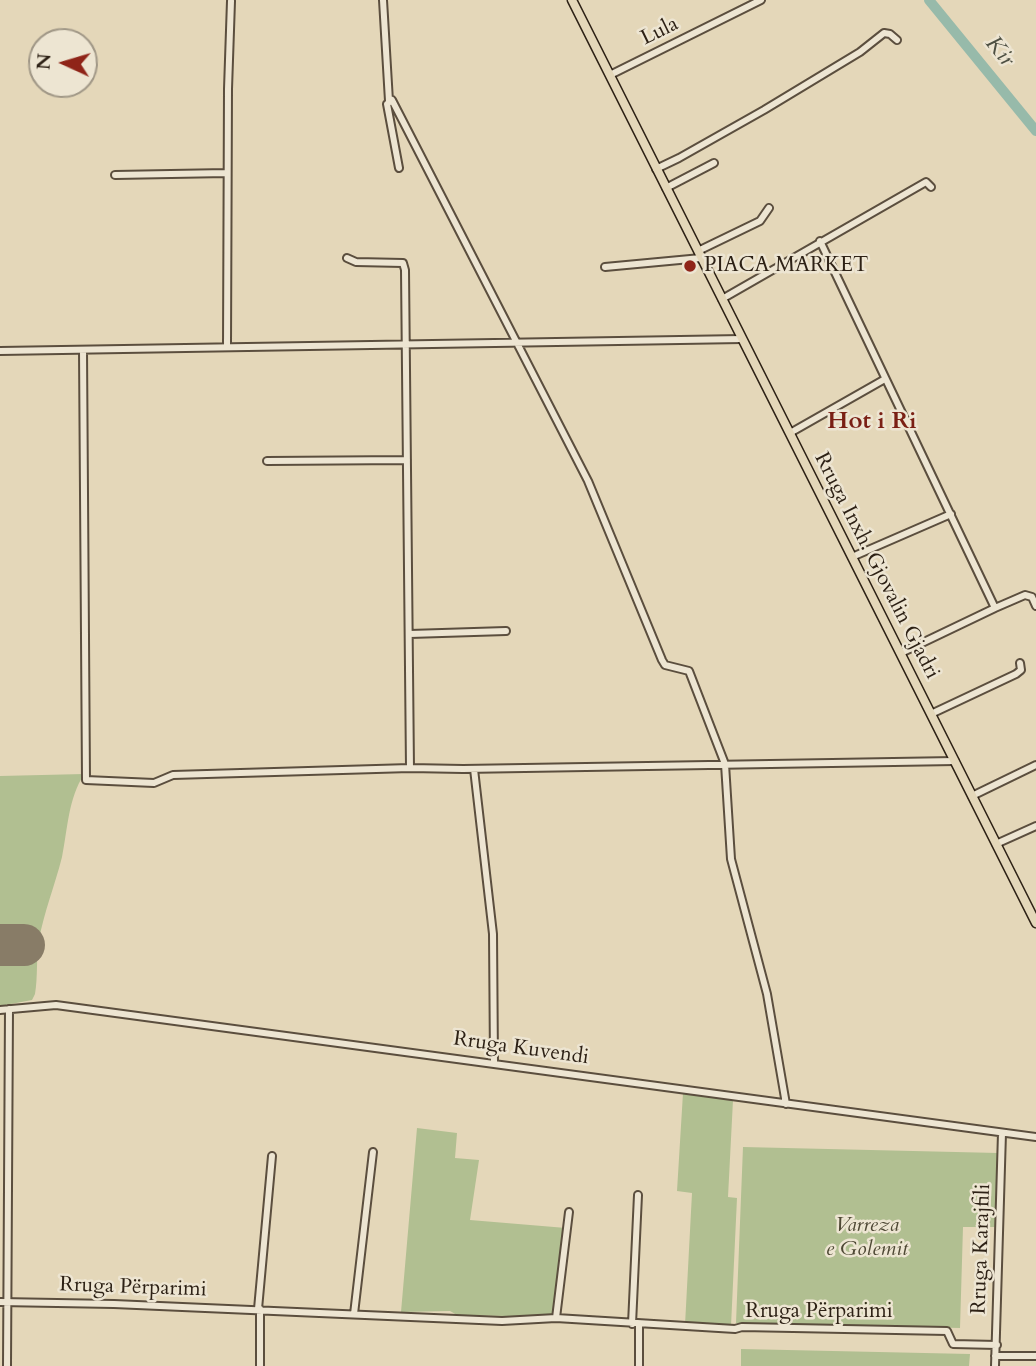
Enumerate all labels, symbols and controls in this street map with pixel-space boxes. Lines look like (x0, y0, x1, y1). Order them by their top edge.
street label: Lula (637, 12, 683, 52)
north arrow (28, 28, 98, 98)
water label: Kir (978, 31, 1020, 73)
text: N (31, 53, 58, 71)
place label: PIACA MARKET (704, 253, 868, 279)
marker: PIACA MARKET (682, 258, 698, 274)
district label: Hot i Ri (827, 408, 917, 436)
street label: Rruga Inxh. Gjovalin Gjadri (808, 448, 944, 684)
street label: Rruga Kuvendi (452, 1027, 590, 1071)
street label: Rruga Karajfili (967, 1183, 997, 1315)
park label: Varreza e Golemit (826, 1213, 908, 1263)
street label: Rruga Përparimi (59, 1273, 207, 1303)
street label: Rruga Përparimi (745, 1299, 893, 1325)

